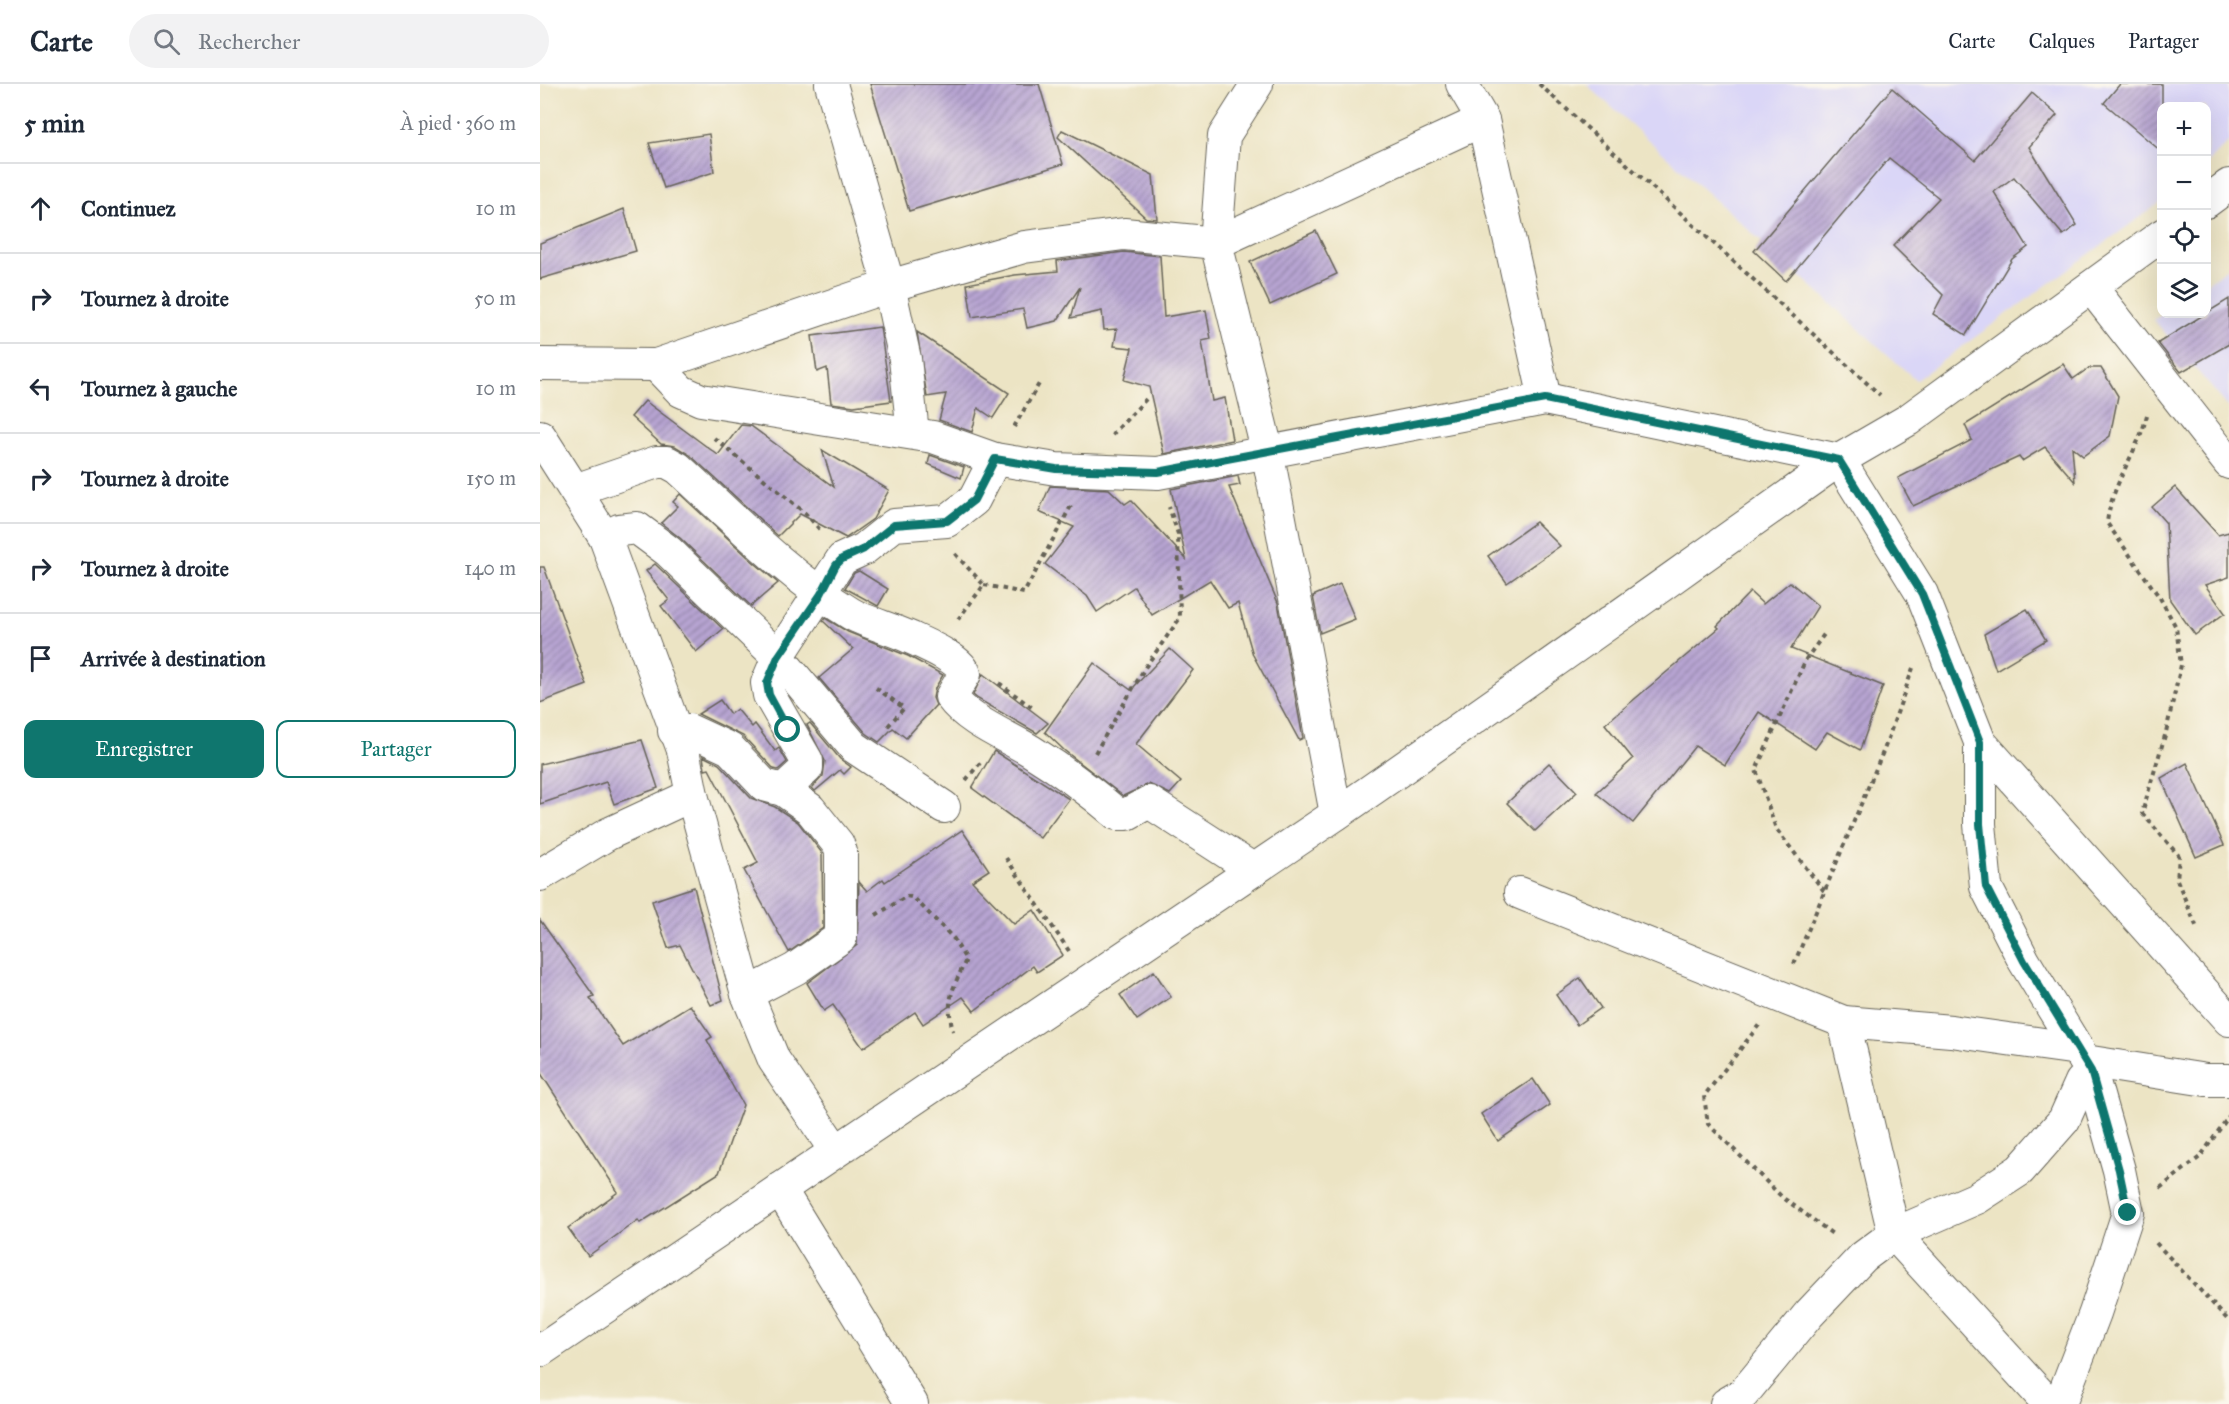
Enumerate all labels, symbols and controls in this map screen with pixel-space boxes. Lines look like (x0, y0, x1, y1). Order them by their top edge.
search box (129, 14, 549, 68)
text: Carte (30, 24, 93, 59)
icon: search (150, 25, 183, 58)
text: Rechercher (198, 28, 300, 55)
text: Carte (1948, 28, 1995, 54)
text: Calques (2028, 28, 2095, 54)
text: Partager (2128, 28, 2199, 54)
map controls (2157, 102, 2211, 318)
button: + (2157, 102, 2211, 156)
text: 5 min (24, 107, 85, 139)
text: À pied · 360 m (400, 111, 516, 135)
button: − (2157, 156, 2211, 210)
icon: ahead (24, 192, 57, 225)
text: Continuez (81, 195, 176, 222)
text: 10 m (475, 196, 516, 220)
button: locate (2157, 210, 2211, 264)
button: layers (2157, 264, 2211, 318)
icon: right (24, 282, 57, 315)
text: Tournez à droite (81, 285, 229, 312)
text: 50 m (474, 286, 516, 310)
icon: left (24, 372, 57, 405)
text: Tournez à gauche (81, 375, 237, 402)
text: 10 m (475, 376, 516, 400)
icon: right (24, 462, 57, 495)
text: Tournez à droite (81, 465, 229, 492)
text: 150 m (466, 466, 516, 490)
icon: right (24, 552, 57, 585)
text: Tournez à droite (81, 555, 229, 582)
text: 140 m (464, 556, 516, 580)
icon: arrive (24, 642, 57, 675)
text: Arrivée à destination (81, 645, 266, 672)
route start (774, 716, 800, 742)
button: Enregistrer (24, 720, 264, 778)
button: Partager (276, 720, 516, 778)
route end (2114, 1199, 2140, 1225)

